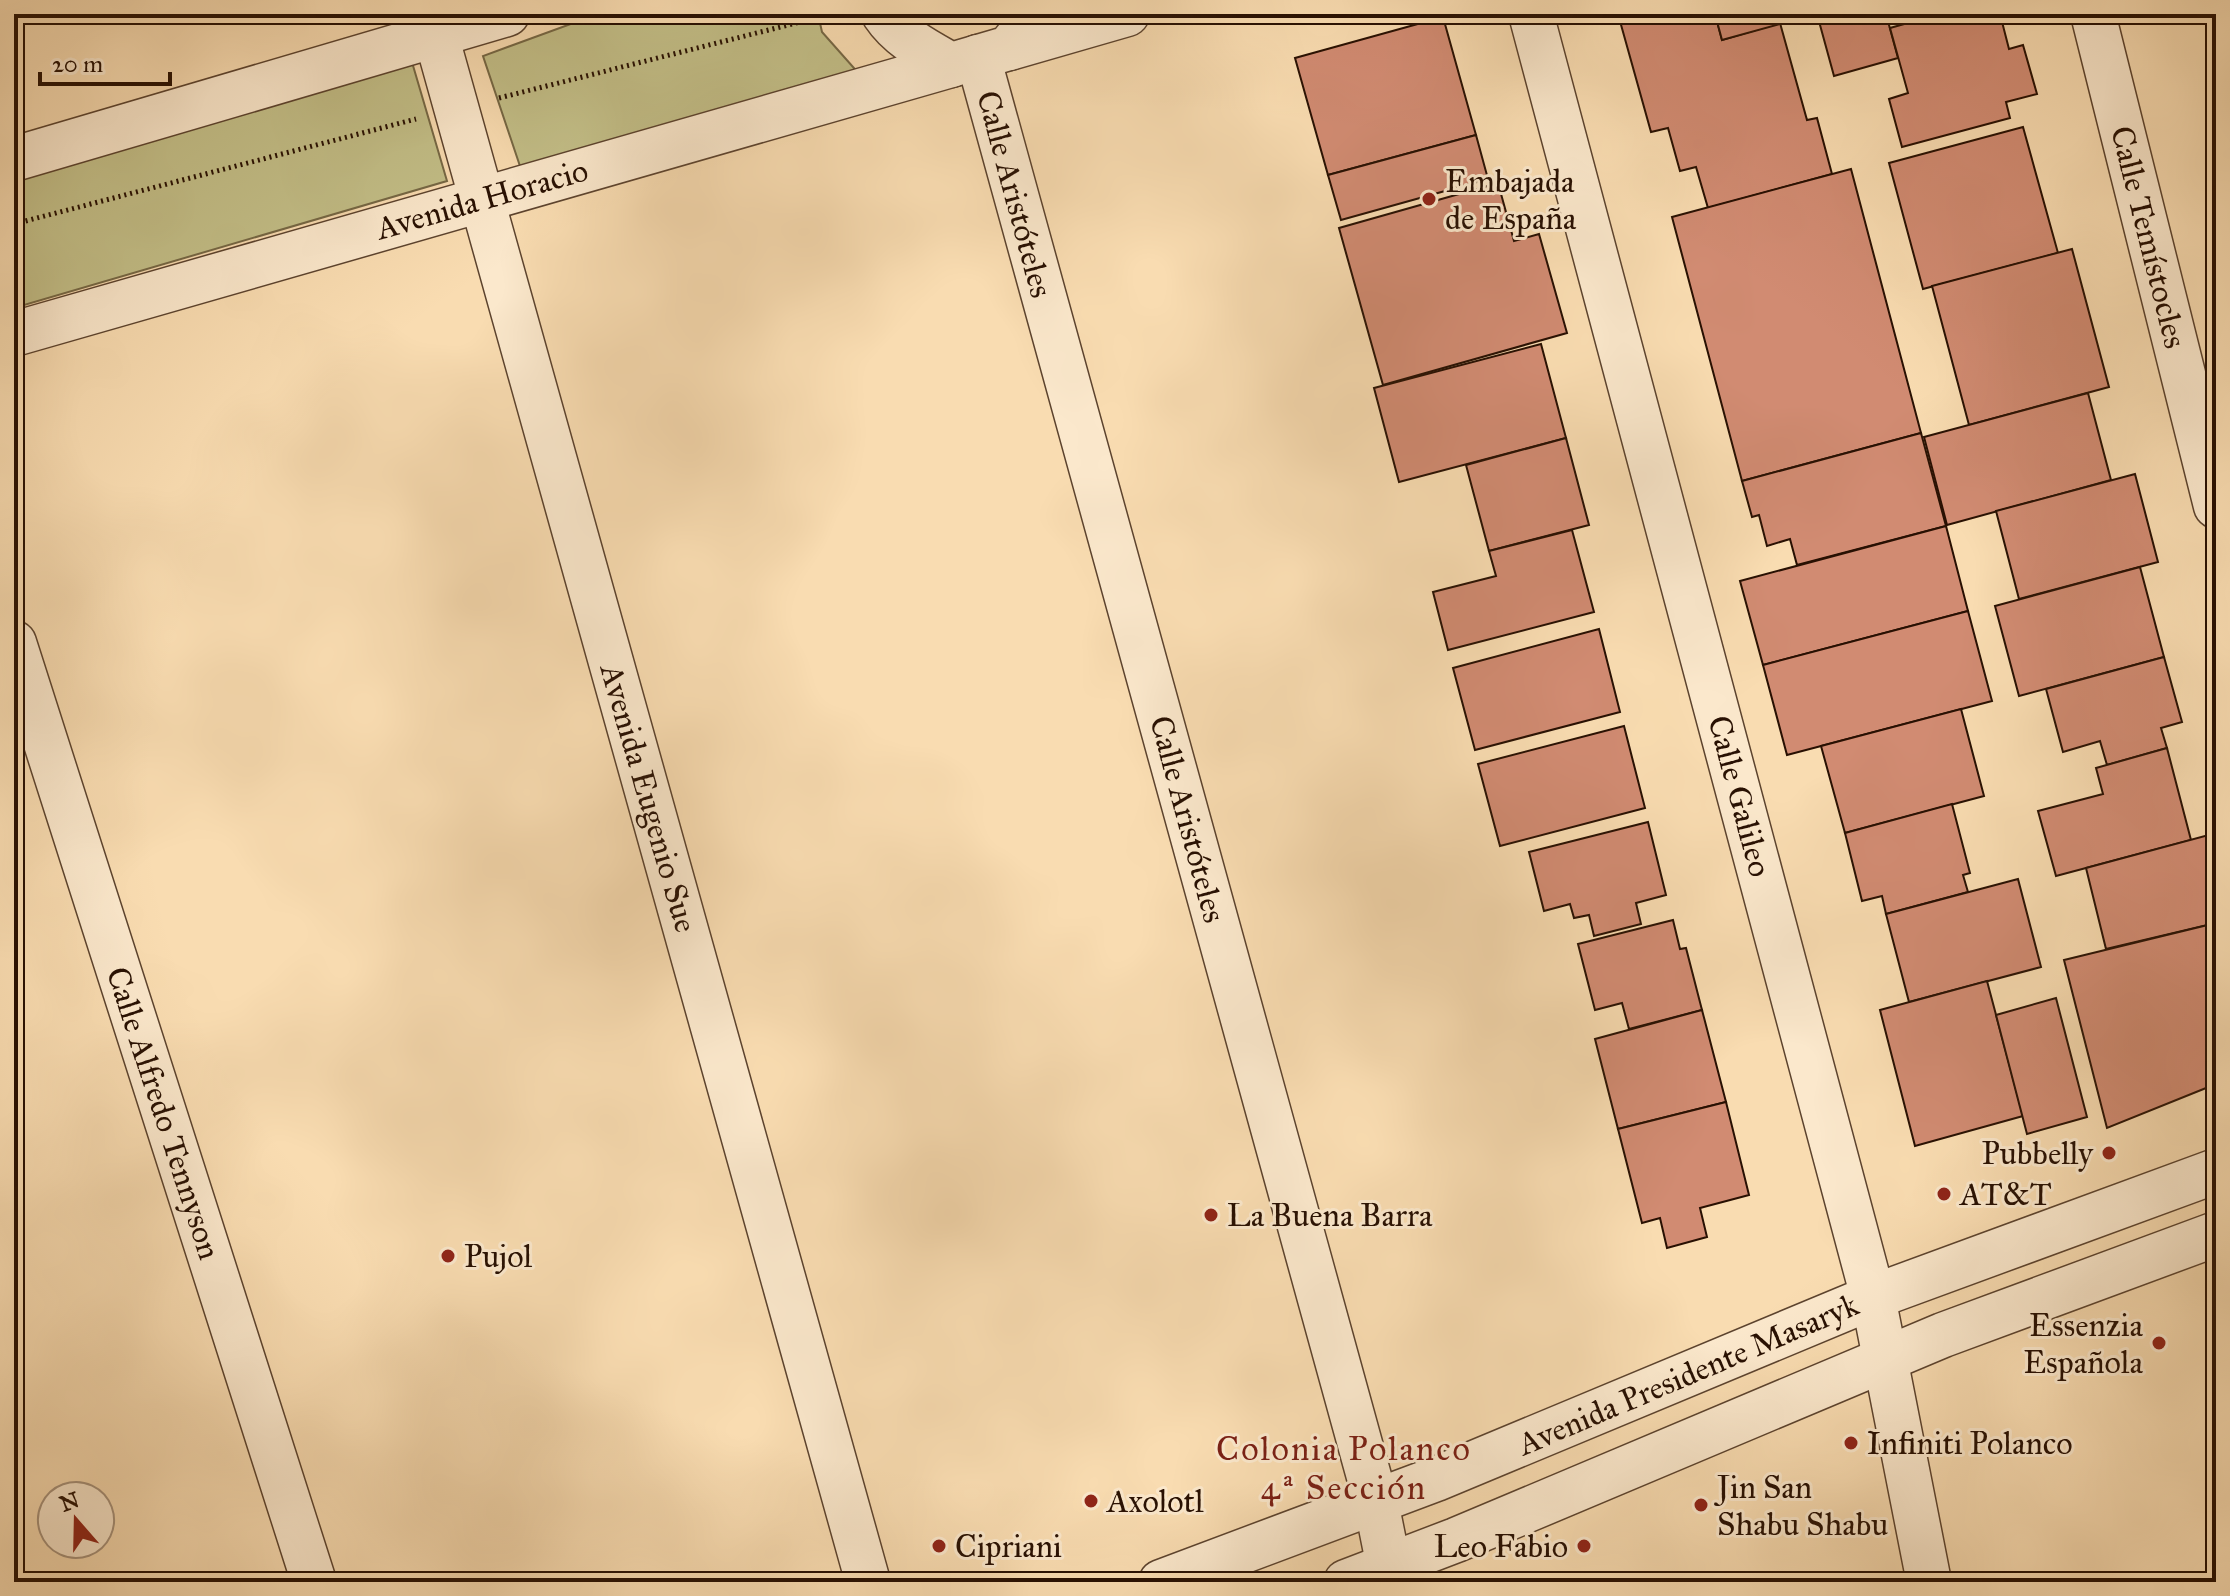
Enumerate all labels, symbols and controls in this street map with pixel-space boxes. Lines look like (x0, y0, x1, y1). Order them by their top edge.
scale bar (40, 36, 170, 86)
text: 20 m (52, 49, 103, 79)
street label: Calle Aristóteles (968, 86, 1061, 302)
street label: Calle Temístocles (2102, 122, 2195, 352)
street label: Avenida Horacio (370, 151, 593, 249)
place label: Embajada de España (1445, 162, 1577, 238)
marker: Embajada de España (1420, 190, 1438, 208)
street label: Avenida Eugenio Sue (591, 658, 705, 937)
street label: Calle Aristóteles (1141, 711, 1234, 927)
street label: Calle Galileo (1699, 711, 1780, 881)
street label: Calle Alfredo Tennyson (98, 962, 229, 1264)
place label: Pubbelly (1981, 1134, 2094, 1173)
marker: Pubbelly (2100, 1144, 2118, 1162)
place label: AT&T (1958, 1175, 2052, 1214)
marker: AT&T (1935, 1185, 1953, 1203)
place label: La Buena Barra (1227, 1196, 1433, 1235)
marker: La Buena Barra (1202, 1206, 1220, 1224)
place label: Pujol (464, 1237, 532, 1276)
marker: Pujol (439, 1247, 457, 1265)
street label: Avenida Presidente Masaryk (1510, 1285, 1864, 1465)
place label: Essenzia Española (2023, 1306, 2143, 1382)
marker: Essenzia Española (2150, 1334, 2168, 1352)
place label: Infiniti Polanco (1867, 1424, 2073, 1463)
district label: Colonia Polanco 4ª Sección (1216, 1428, 1472, 1508)
marker: Infiniti Polanco (1842, 1434, 1860, 1452)
place label: Jin San Shabu Shabu (1714, 1468, 1888, 1544)
north arrow (36, 1480, 116, 1560)
place label: Axolotl (1105, 1482, 1204, 1521)
text: N (56, 1486, 83, 1518)
marker: Axolotl (1082, 1492, 1100, 1510)
marker: Jin San Shabu Shabu (1692, 1496, 1710, 1514)
place label: Cipriani (955, 1527, 1062, 1566)
place label: Leo Fabio (1434, 1527, 1568, 1566)
marker: Cipriani (930, 1537, 948, 1555)
marker: Leo Fabio (1575, 1537, 1593, 1555)

